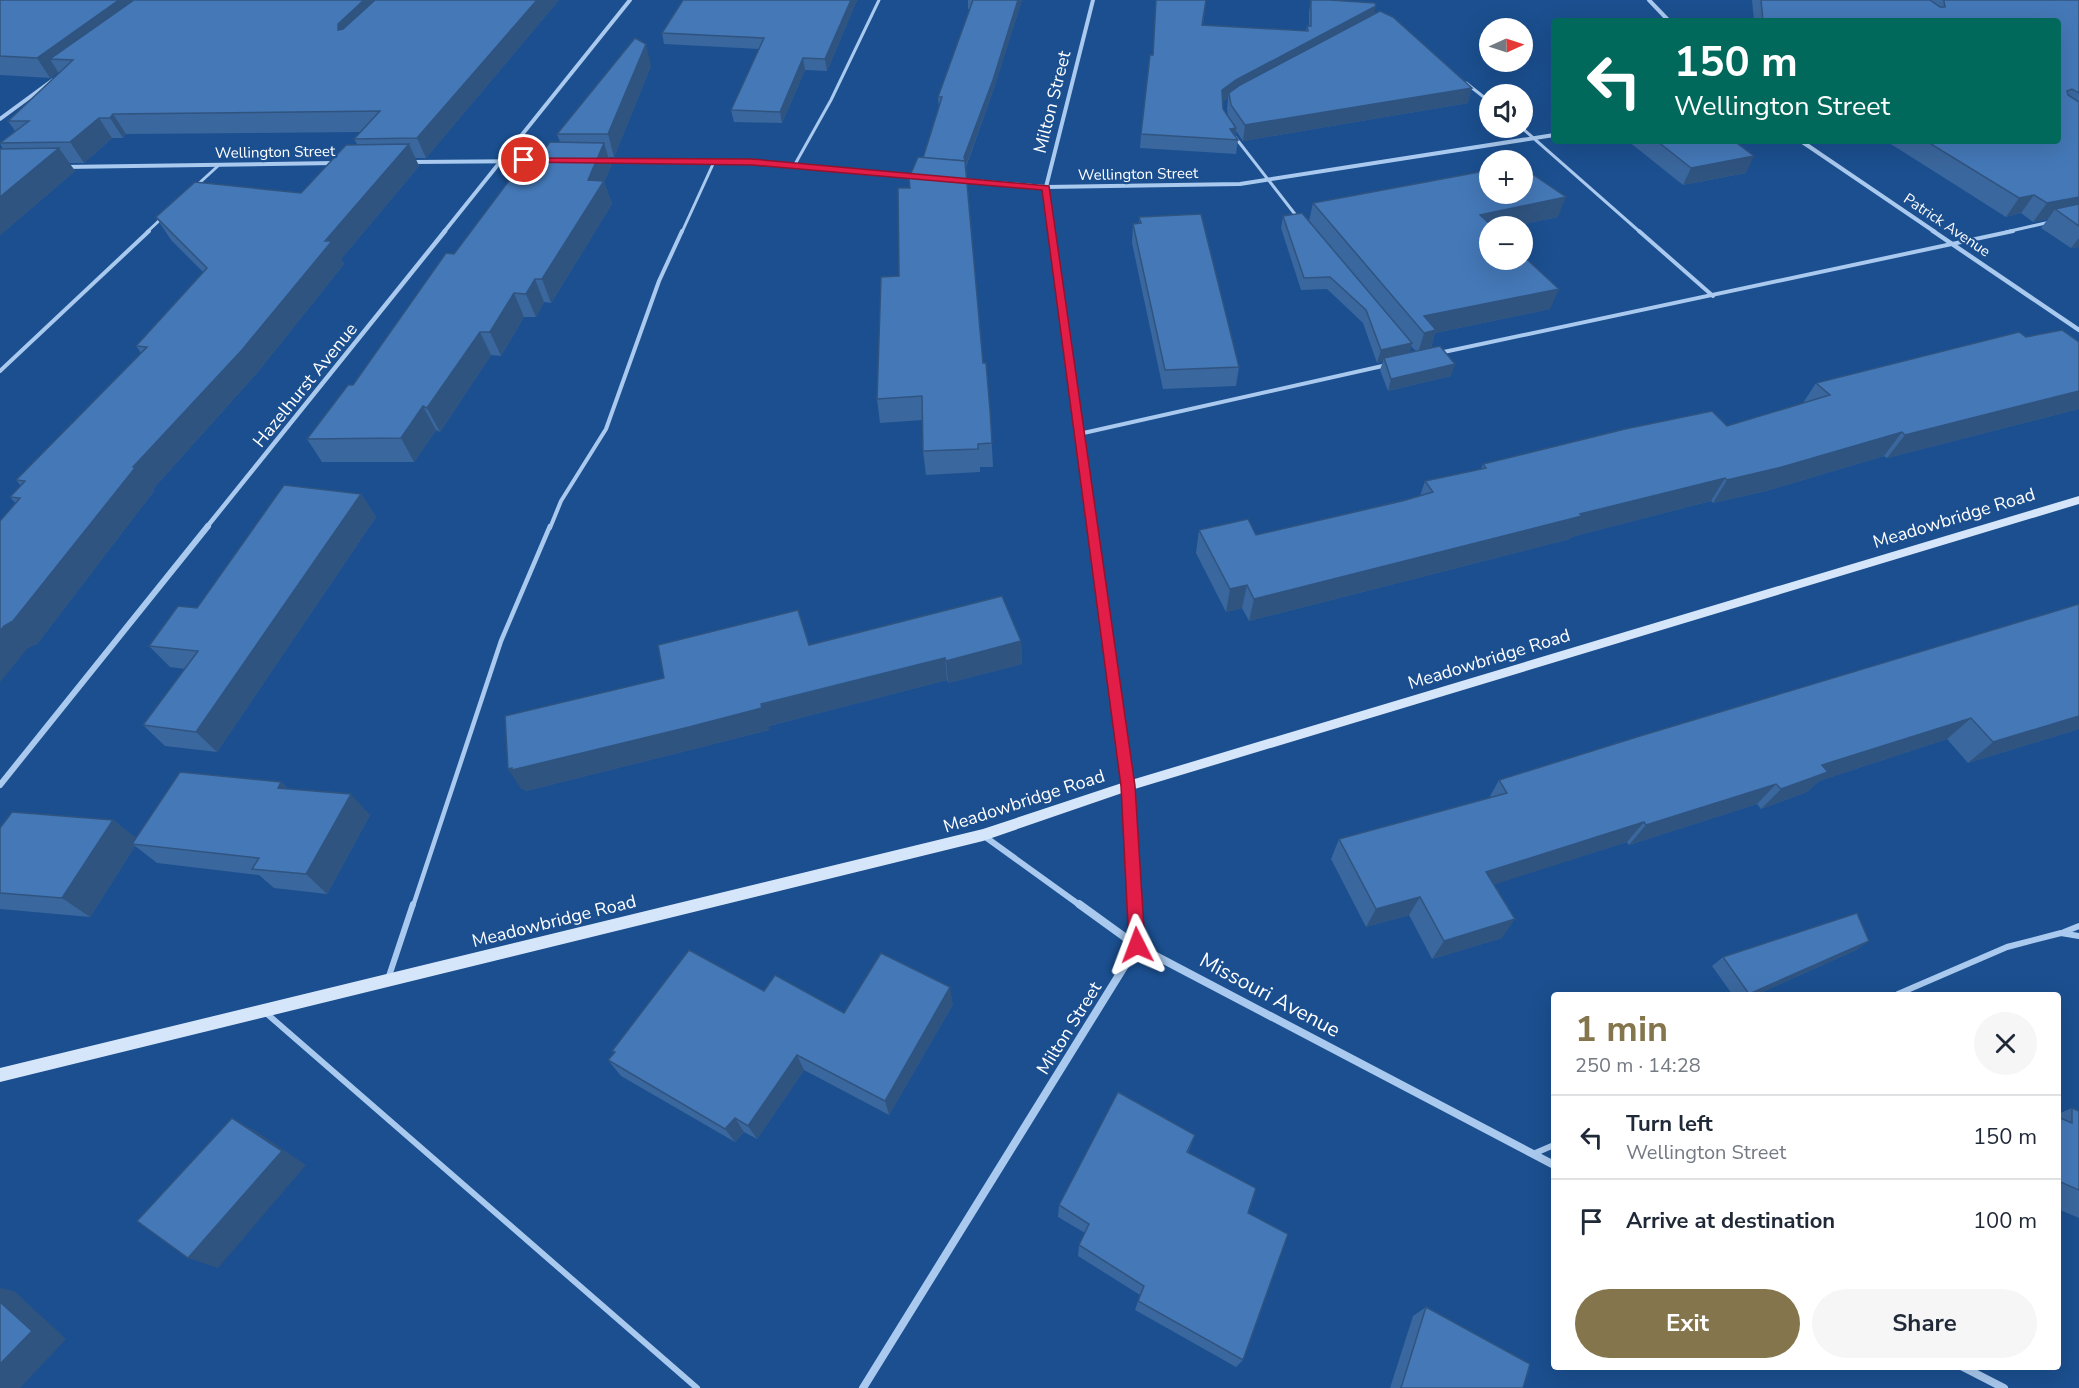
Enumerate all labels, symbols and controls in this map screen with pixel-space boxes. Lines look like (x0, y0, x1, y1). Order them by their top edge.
north arrow (1479, 18, 1533, 72)
map controls (1479, 18, 1533, 270)
text: 150 m (1674, 34, 1798, 91)
icon: left (1575, 42, 1653, 120)
street label: Milton Street (1028, 48, 1077, 156)
button: sound (1479, 84, 1533, 138)
text: Wellington Street (1674, 88, 1890, 125)
pin (498, 134, 549, 185)
street label: Wellington Street (215, 141, 336, 163)
icon: arrive (507, 143, 540, 176)
button: + (1479, 150, 1533, 204)
street label: Wellington Street (1078, 163, 1199, 185)
street label: Patrick Avenue (1900, 189, 1994, 261)
button: − (1479, 216, 1533, 270)
street label: Hazelhurst Avenue (247, 318, 363, 452)
street label: Meadowbridge Road (1870, 482, 2038, 554)
street label: Meadowbridge Road (1405, 623, 1573, 695)
street label: Meadowbridge Road (940, 764, 1108, 838)
street label: Meadowbridge Road (469, 889, 639, 953)
position arrow (1105, 913, 1169, 977)
street label: Missouri Avenue (1195, 946, 1345, 1044)
street label: Milton Street (1031, 977, 1107, 1079)
text: 1 min (1575, 1005, 1668, 1054)
button: close (1974, 1012, 2037, 1075)
text: 250 m · 14:28 (1575, 1052, 1701, 1079)
text: Turn left (1626, 1109, 1713, 1139)
icon: left (1575, 1121, 1608, 1154)
text: 150 m (1973, 1122, 2037, 1152)
text: Wellington Street (1626, 1139, 1786, 1166)
icon: arrive (1575, 1205, 1608, 1238)
text: Arrive at destination (1626, 1206, 1835, 1236)
text: 100 m (1973, 1206, 2037, 1236)
button: Exit (1575, 1289, 1800, 1358)
button: Share (1812, 1289, 2037, 1358)

